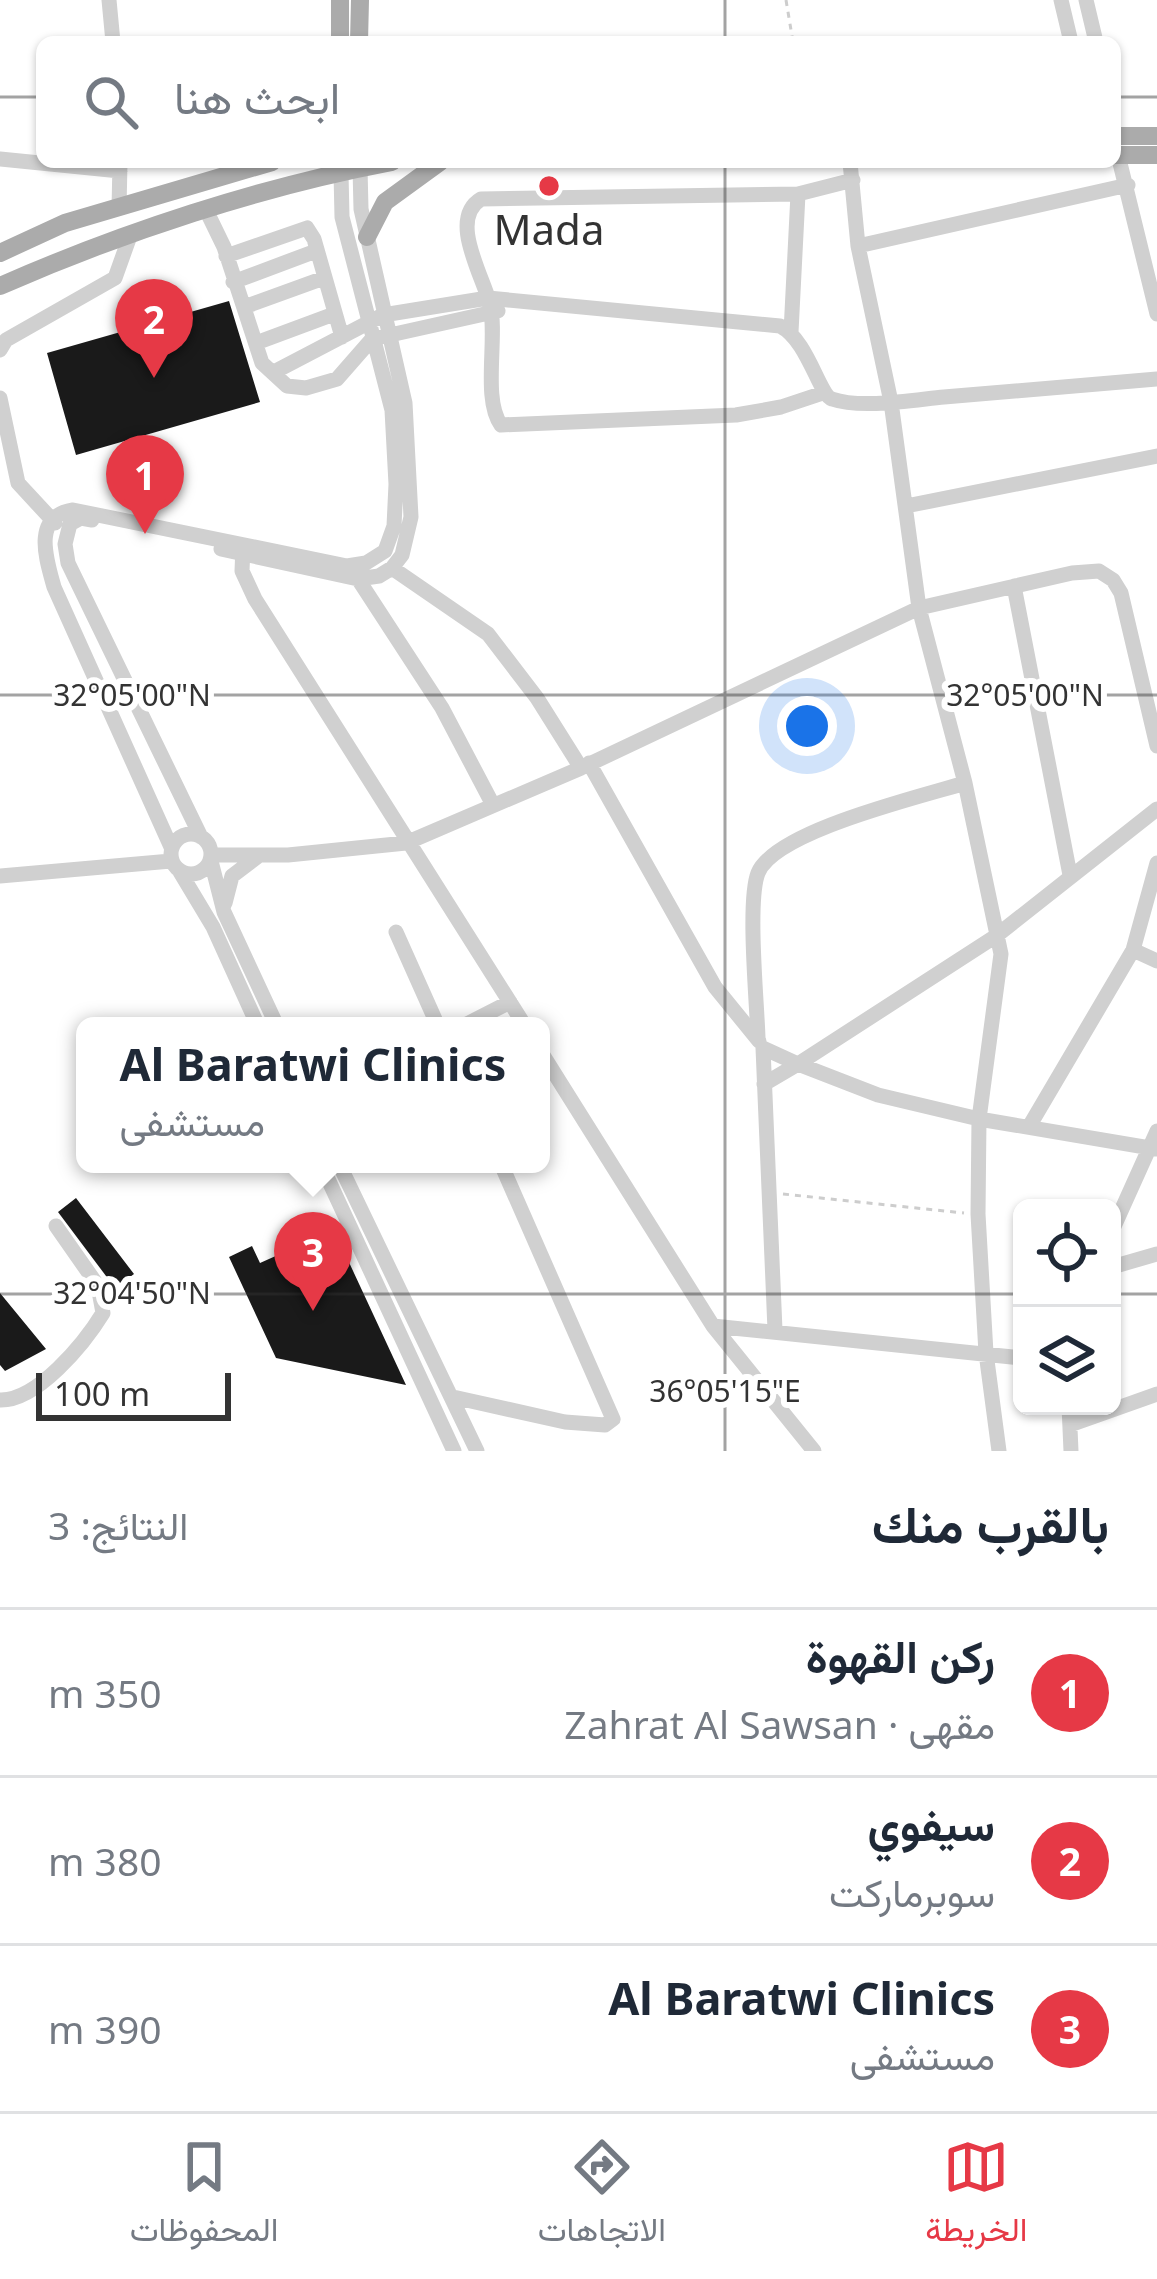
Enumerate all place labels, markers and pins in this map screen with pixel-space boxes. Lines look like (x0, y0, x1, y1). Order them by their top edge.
marker: Mada (536, 173, 562, 199)
place label: Mada (493, 200, 605, 257)
pin: 2 (115, 279, 193, 378)
pin: 1 (106, 435, 184, 534)
pin: 3 (274, 1212, 352, 1311)

